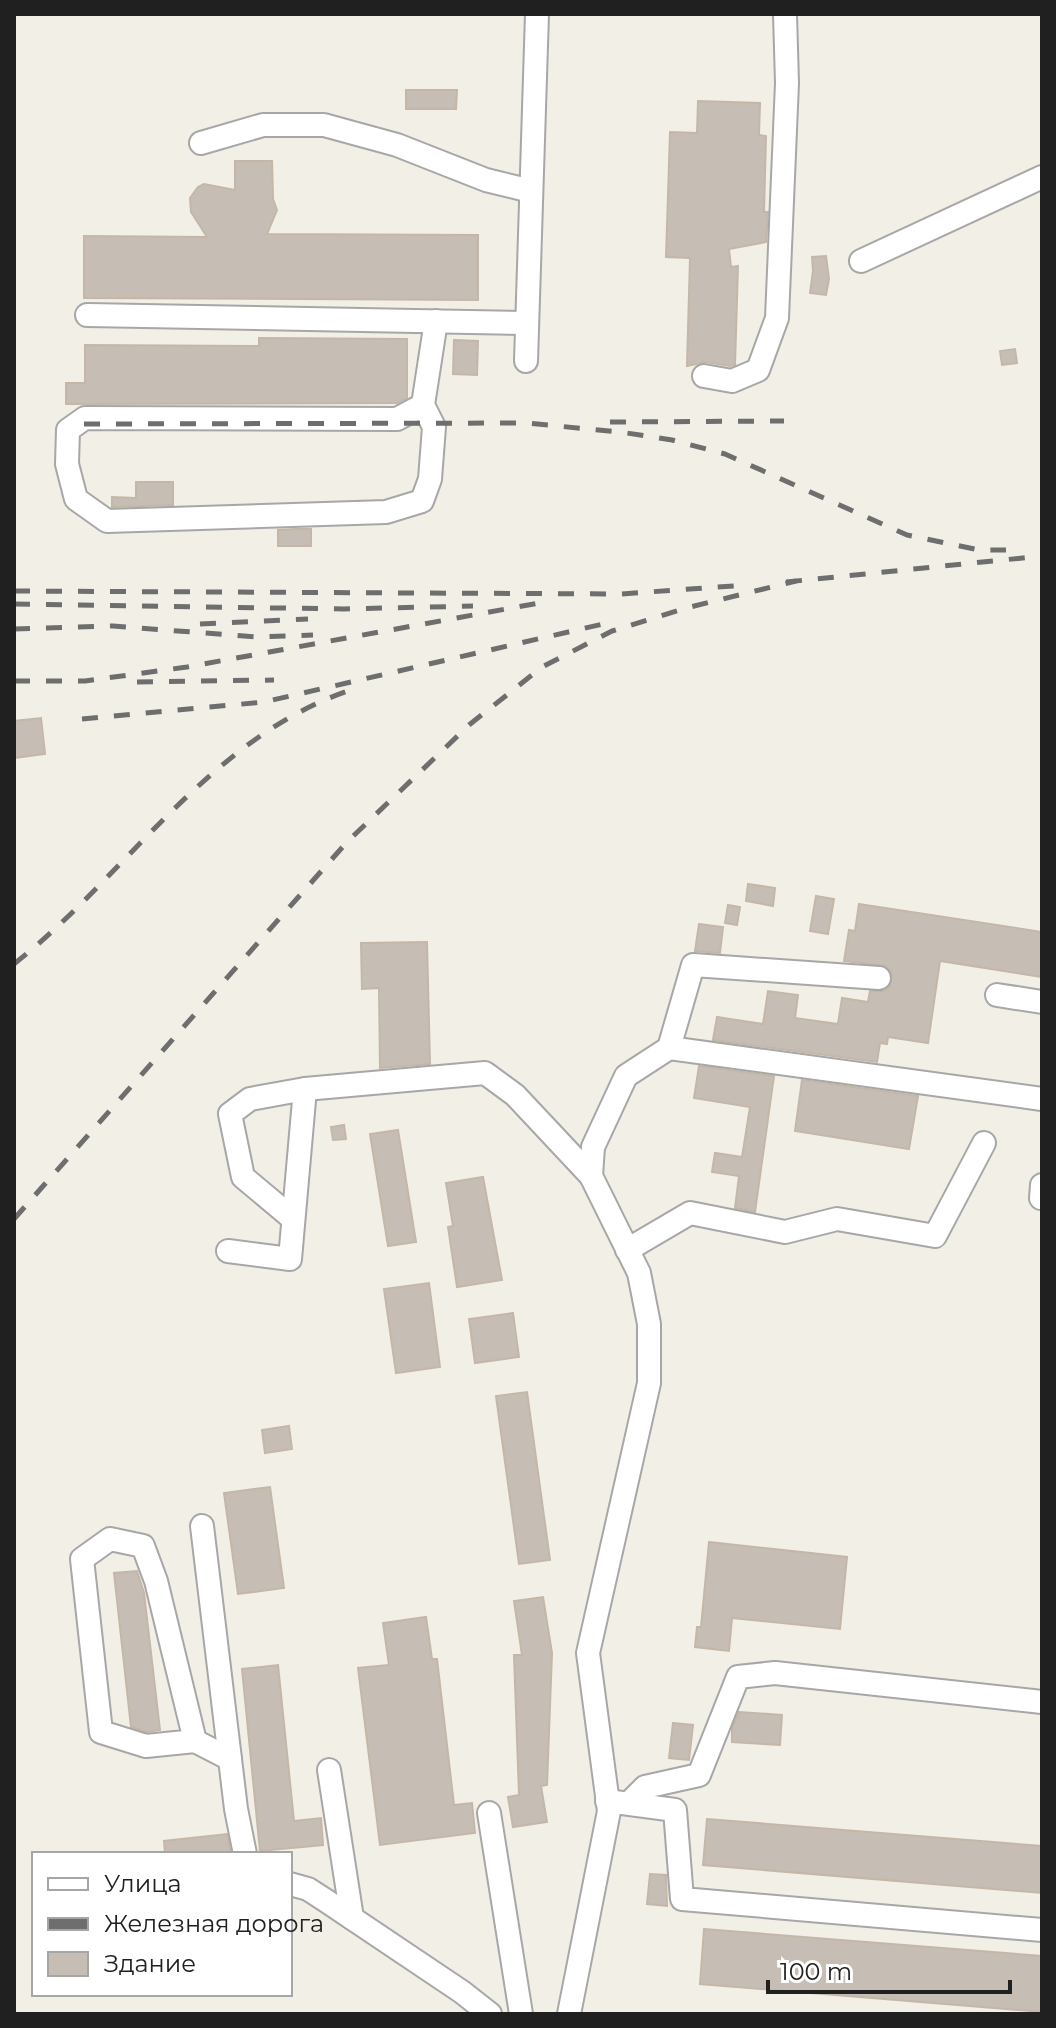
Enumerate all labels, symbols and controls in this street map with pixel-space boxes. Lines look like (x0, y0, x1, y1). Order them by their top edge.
legend (32, 1852, 292, 1996)
text: Улица (104, 1869, 182, 1898)
text: Железная дорога (104, 1909, 324, 1938)
scale bar (768, 1944, 1010, 1994)
text: Здание (104, 1949, 196, 1978)
text: 100 m (780, 1957, 852, 1986)

